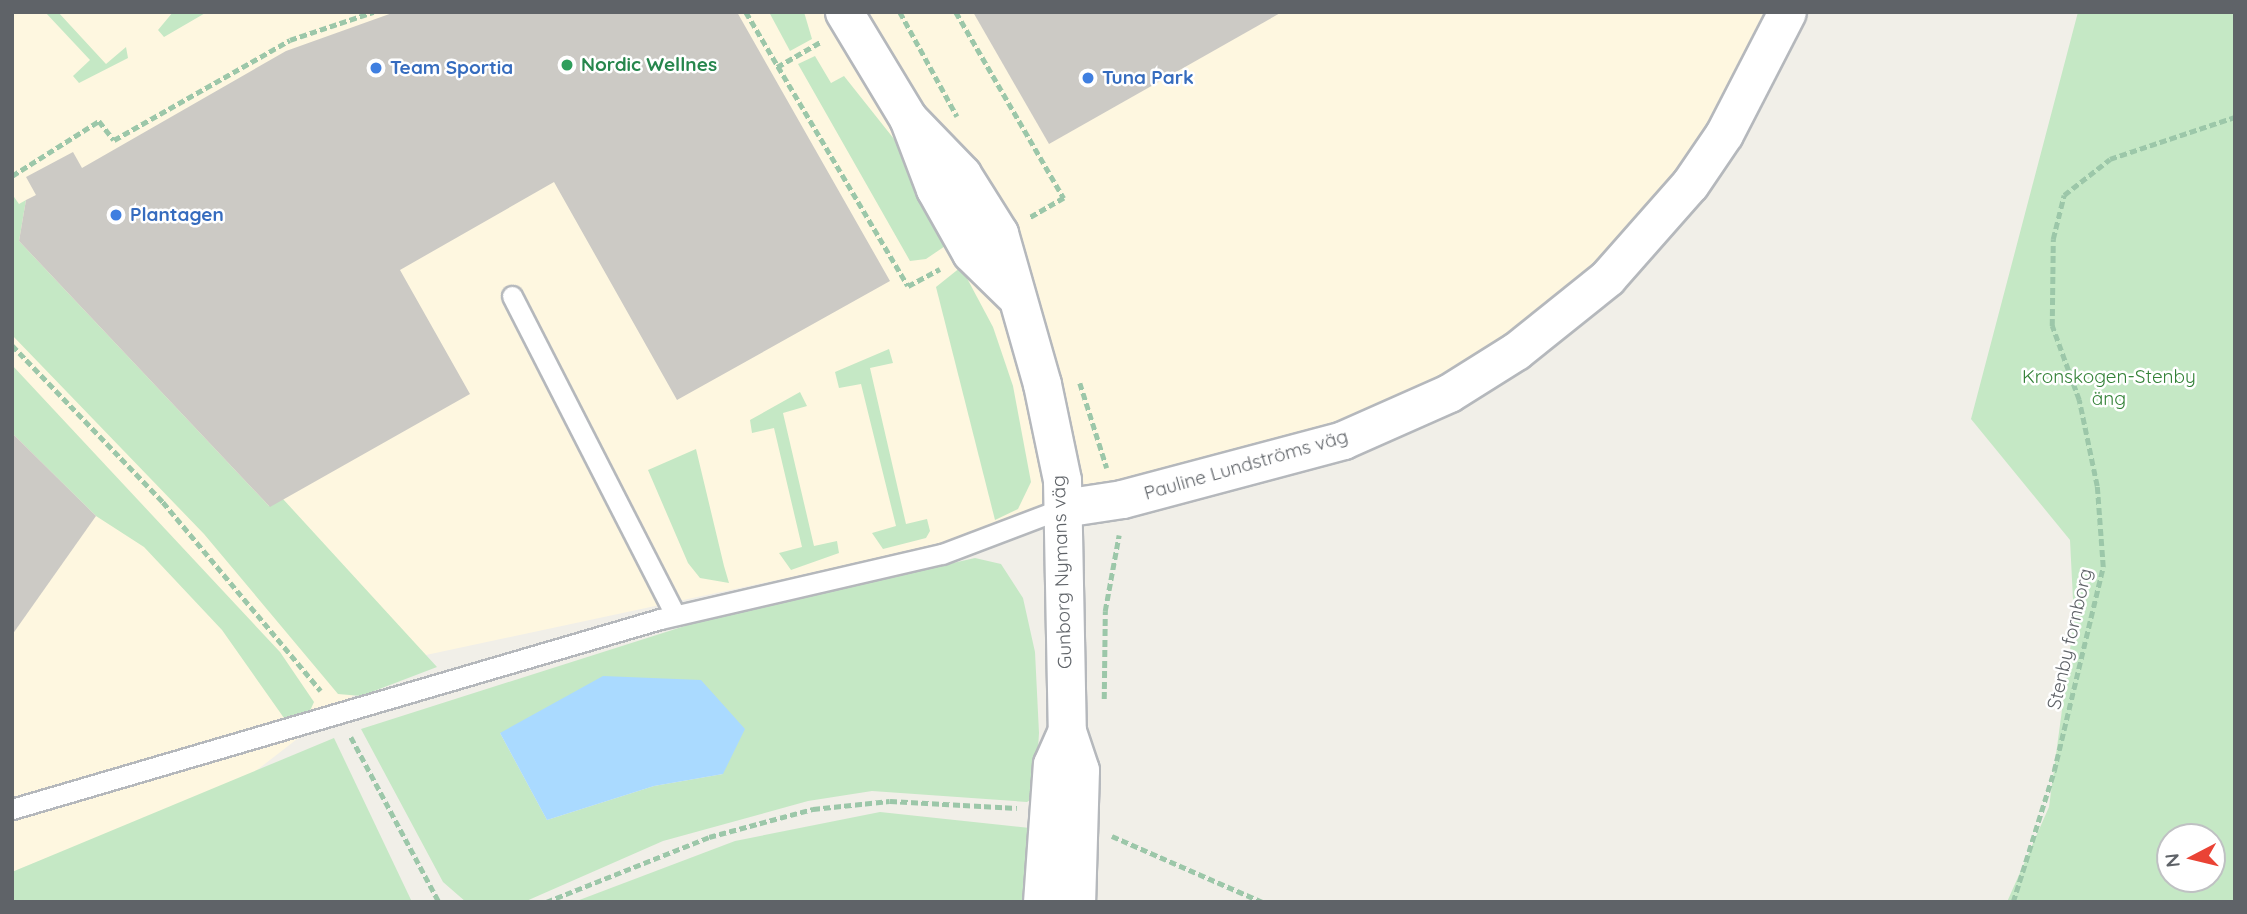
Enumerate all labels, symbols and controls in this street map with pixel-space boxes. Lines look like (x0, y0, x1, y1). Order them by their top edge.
place label: Nordic Wellnes (581, 54, 717, 76)
place label: Team Sportia (390, 57, 513, 79)
marker: Nordic Wellnes (559, 57, 575, 73)
marker: Team Sportia (368, 60, 384, 76)
place label: Tuna Park (1102, 67, 1194, 89)
marker: Tuna Park (1080, 70, 1096, 86)
place label: Plantagen (130, 204, 224, 226)
marker: Plantagen (108, 207, 124, 223)
park label: Kronskogen-Stenby äng (2022, 366, 2196, 410)
street label: Pauline Lundströms väg (1141, 425, 1351, 505)
street label: Gunborg Nymans väg (1047, 475, 1077, 669)
street label: Stenby fornborg (2043, 566, 2097, 712)
north arrow (2156, 823, 2226, 893)
text: N (2159, 852, 2185, 869)

